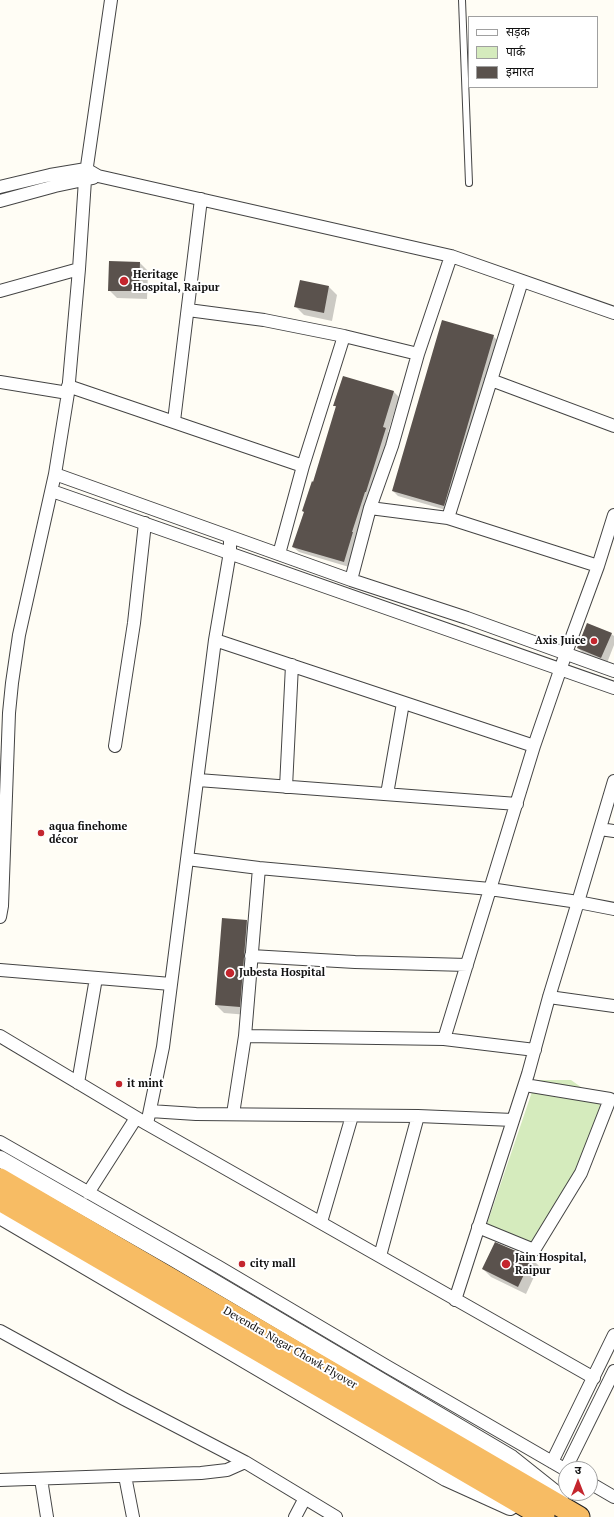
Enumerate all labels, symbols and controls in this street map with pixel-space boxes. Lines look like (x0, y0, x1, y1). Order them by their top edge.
legend (468, 16, 598, 88)
text: सड़क (506, 24, 530, 39)
text: पार्क (506, 44, 525, 59)
text: इमारत (506, 64, 534, 79)
place label: Heritage Hospital, Raipur (133, 268, 220, 294)
marker: Heritage Hospital, Raipur (118, 275, 130, 287)
place label: Axis Juice (535, 634, 586, 648)
marker: Axis Juice (589, 636, 599, 646)
place label: aqua finehome décor (49, 820, 127, 846)
marker: aqua finehome décor (36, 828, 46, 838)
place label: Jubesta Hospital (239, 966, 325, 980)
marker: Jubesta Hospital (224, 967, 236, 979)
place label: it mint (127, 1077, 163, 1091)
marker: it mint (114, 1079, 124, 1089)
place label: Jain Hospital, Raipur (515, 1251, 587, 1277)
place label: city mall (250, 1257, 296, 1271)
marker: Jain Hospital, Raipur (500, 1258, 512, 1270)
marker: city mall (237, 1259, 247, 1269)
street label: Devendra Nagar Chowk Flyover (221, 1304, 359, 1392)
north arrow (558, 1461, 598, 1501)
text: उ (575, 1463, 581, 1477)

